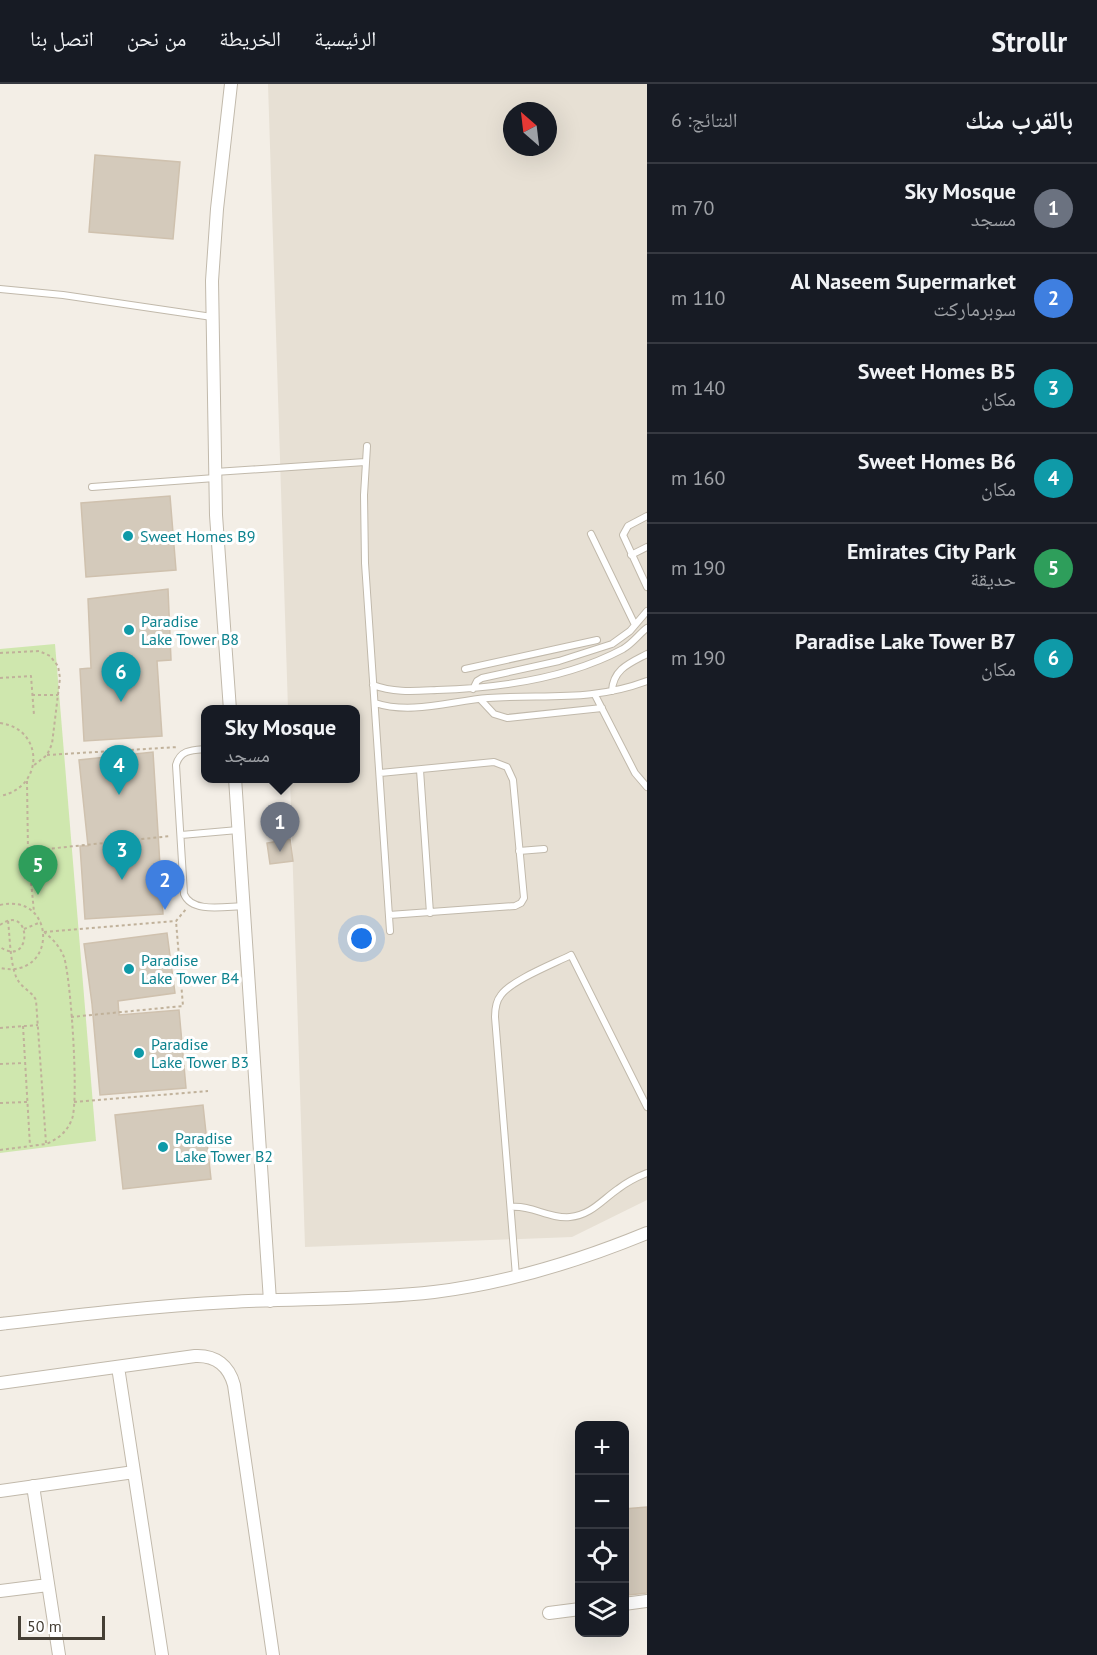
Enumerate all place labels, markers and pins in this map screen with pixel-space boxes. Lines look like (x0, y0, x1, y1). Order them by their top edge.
place label: Sweet Homes B9 (140, 526, 255, 546)
marker: Sweet Homes B9 (121, 529, 135, 543)
place label: Paradise Lake Tower B8 (141, 611, 239, 649)
marker: Paradise Lake Tower B8 (122, 623, 136, 637)
pin: 6 (102, 652, 140, 702)
pin: 4 (100, 746, 138, 795)
pin: 1 (260, 802, 300, 852)
pin: 3 (102, 830, 142, 880)
pin: 5 (18, 846, 57, 895)
pin: 2 (146, 860, 184, 910)
place label: Paradise Lake Tower B4 (141, 950, 239, 988)
marker: Paradise Lake Tower B4 (122, 962, 136, 976)
place label: Paradise Lake Tower B3 (151, 1034, 249, 1072)
marker: Paradise Lake Tower B3 (132, 1046, 146, 1060)
place label: Paradise Lake Tower B2 (175, 1128, 273, 1166)
marker: Paradise Lake Tower B2 (156, 1140, 170, 1154)

